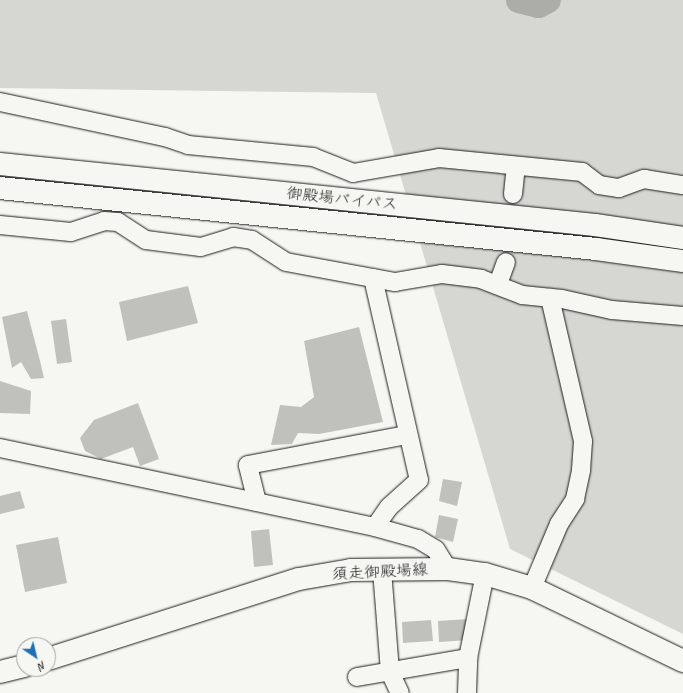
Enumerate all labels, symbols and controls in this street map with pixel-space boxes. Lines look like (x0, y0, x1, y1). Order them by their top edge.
street label: 御殿場バイパス (285, 184, 399, 214)
street label: 須走御殿場線 (332, 560, 428, 584)
north arrow (16, 637, 56, 677)
text: N (36, 658, 49, 674)

